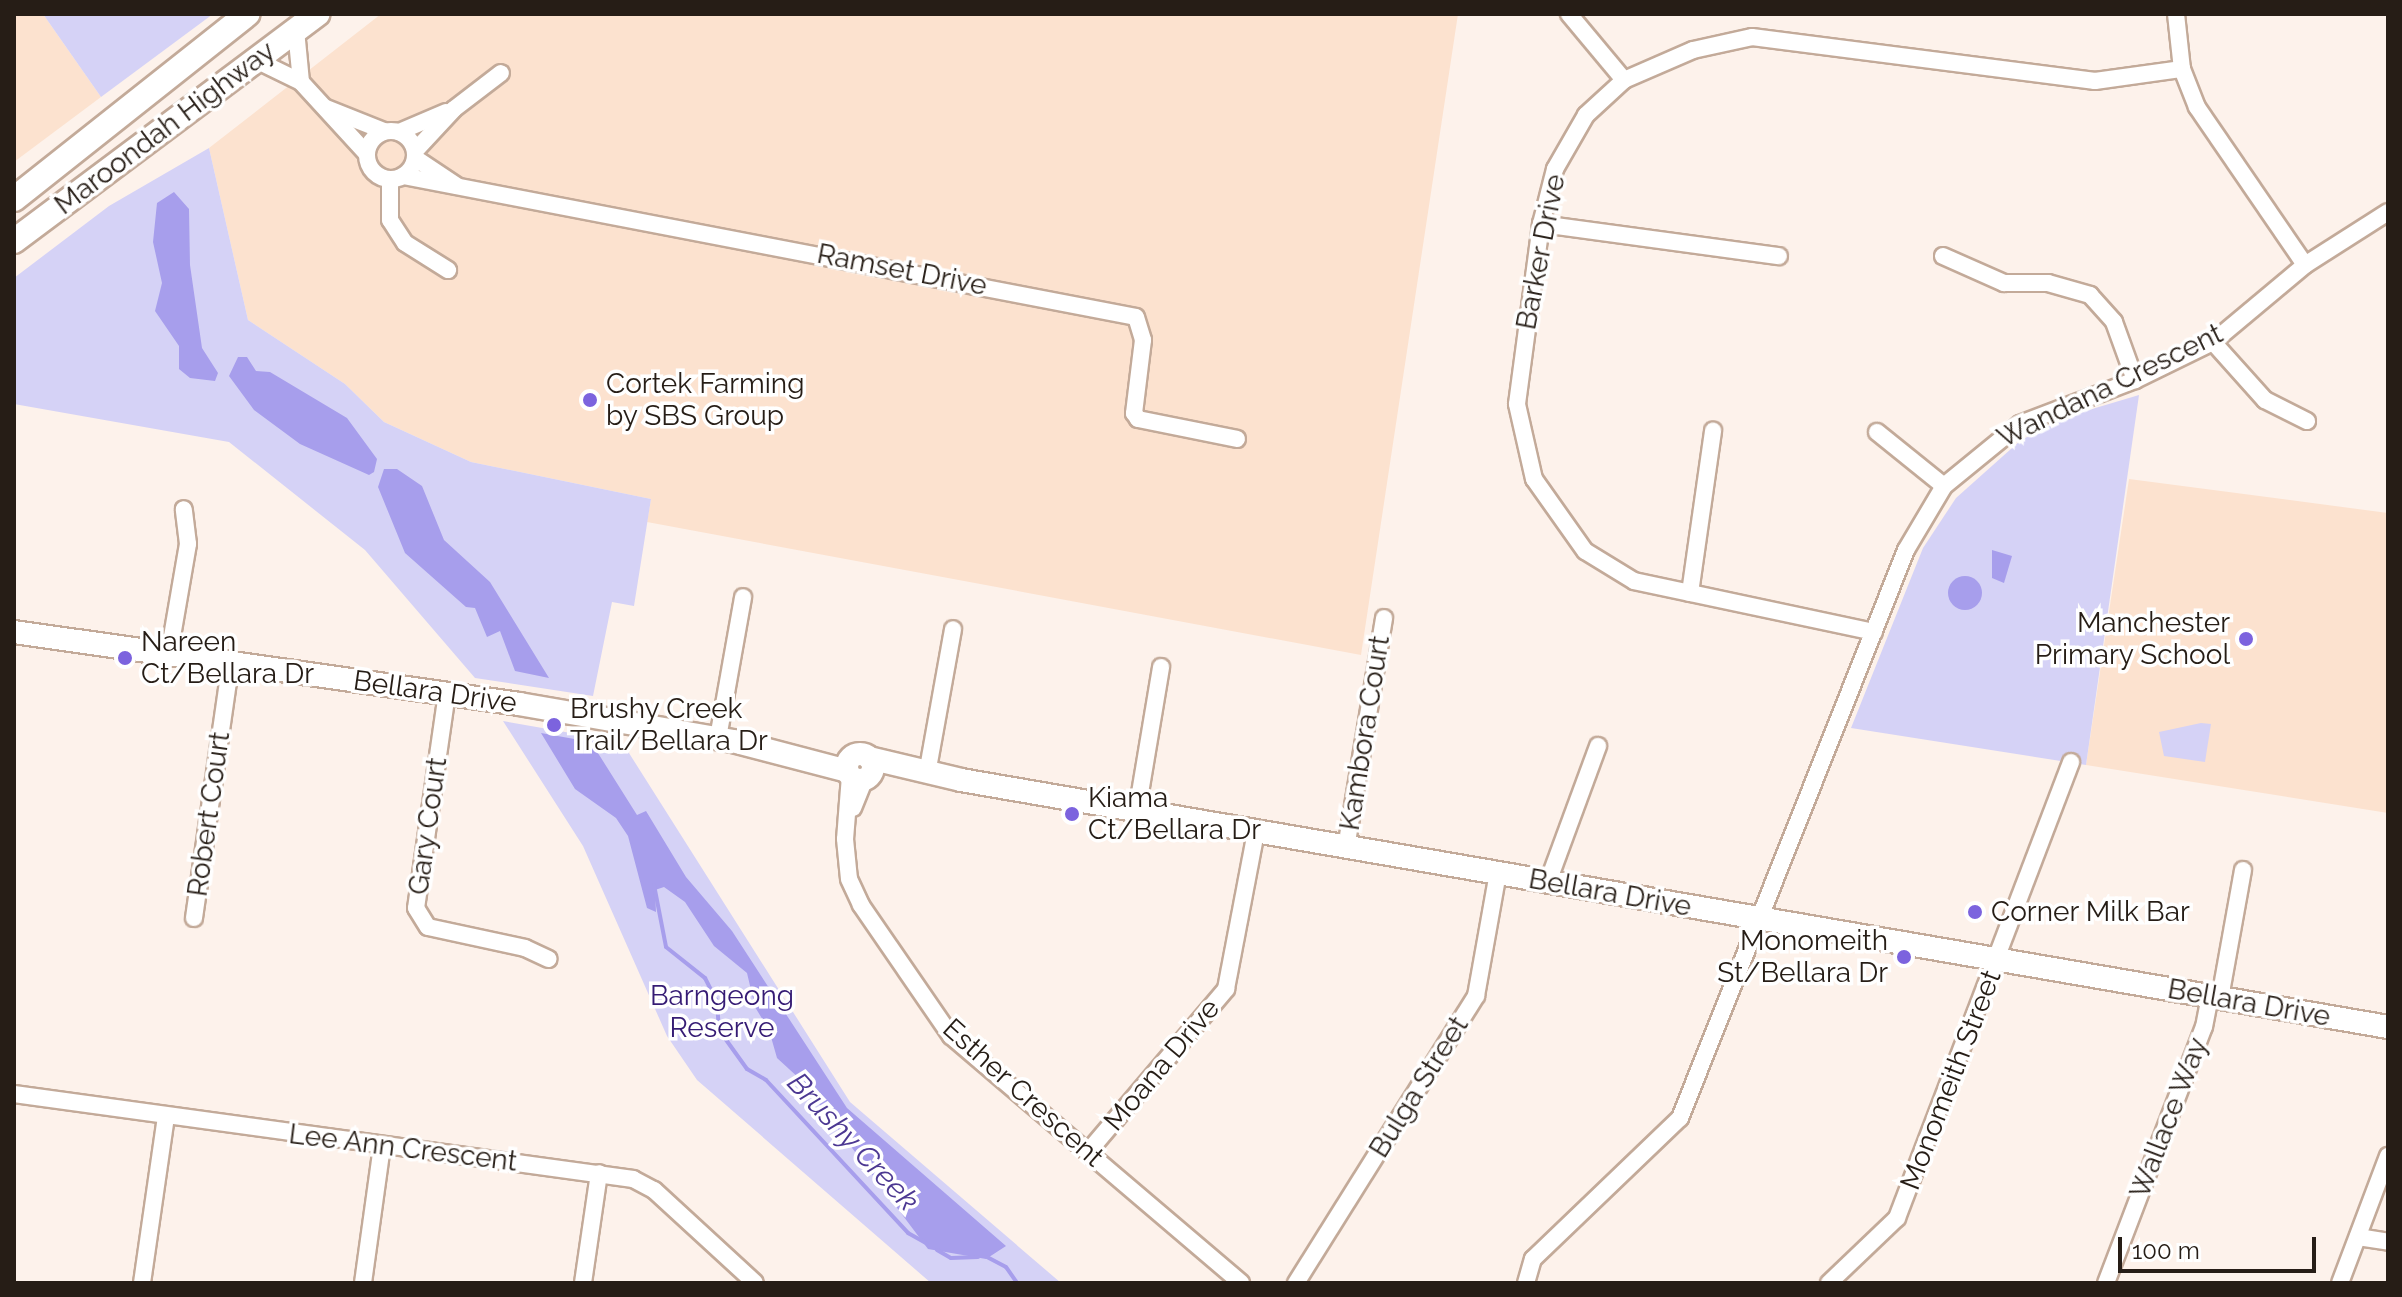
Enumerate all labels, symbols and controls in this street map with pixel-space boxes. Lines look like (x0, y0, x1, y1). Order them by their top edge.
street label: Maroondah Highway (48, 34, 282, 222)
street label: Barker Drive (1509, 171, 1573, 333)
street label: Ramset Drive (814, 237, 990, 303)
street label: Wandana Crescent (1992, 317, 2228, 455)
place label: Cortek Farming by SBS Group (606, 367, 804, 433)
marker: Cortek Farming by SBS Group (581, 391, 599, 409)
place label: Manchester Primary School (2034, 606, 2230, 672)
place label: Nareen Ct/Bellara Dr (141, 625, 314, 691)
marker: Manchester Primary School (2237, 630, 2255, 648)
street label: Kambora Court (1333, 633, 1397, 833)
marker: Nareen Ct/Bellara Dr (116, 649, 134, 667)
street label: Bellara Drive (351, 664, 519, 720)
place label: Brushy Creek Trail/Bellara Dr (570, 692, 768, 758)
marker: Brushy Creek Trail/Bellara Dr (545, 716, 563, 734)
street label: Robert Court (181, 729, 237, 899)
street label: Gary Court (402, 755, 454, 897)
place label: Kiama Ct/Bellara Dr (1088, 781, 1261, 847)
marker: Kiama Ct/Bellara Dr (1063, 805, 1081, 823)
street label: Bellara Drive (1526, 862, 1694, 924)
place label: Corner Milk Bar (1991, 895, 2190, 929)
marker: Corner Milk Bar (1966, 903, 1984, 921)
place label: Monomeith St/Bellara Dr (1717, 924, 1888, 990)
marker: Monomeith St/Bellara Dr (1895, 948, 1913, 966)
street label: Monomeith Street (1894, 965, 2008, 1195)
street label: Bellara Drive (2165, 972, 2333, 1034)
park label: Barngeong Reserve (650, 979, 794, 1045)
street label: Moana Drive (1097, 992, 1227, 1138)
street label: Bulga Street (1362, 1010, 1476, 1164)
street label: Esther Crescent (935, 1012, 1111, 1174)
street label: Wallace Way (2123, 1033, 2215, 1203)
water label: Brushy Creek (780, 1065, 926, 1219)
street label: Lee Ann Crescent (287, 1117, 519, 1179)
scale bar (2122, 1221, 2320, 1271)
text: 100 m (2132, 1236, 2200, 1265)

